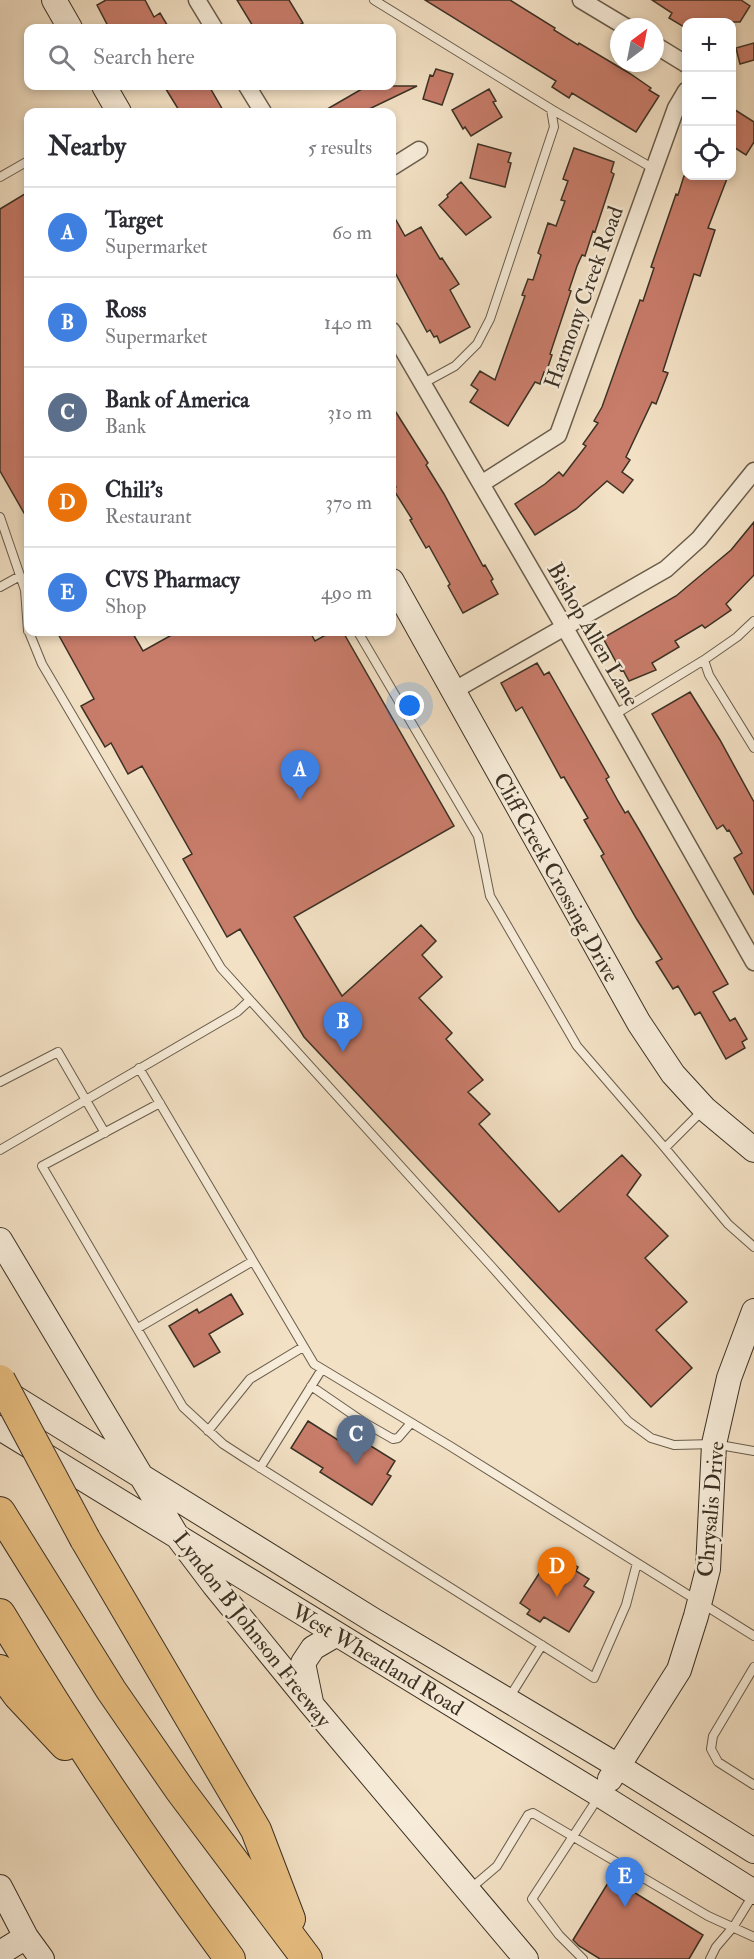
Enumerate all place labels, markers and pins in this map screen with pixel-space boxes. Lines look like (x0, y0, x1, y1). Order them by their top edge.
pin: A (280, 750, 320, 800)
pin: B (324, 1002, 362, 1052)
pin: C (336, 1416, 376, 1465)
pin: D (538, 1548, 576, 1597)
pin: E (606, 1858, 644, 1907)

